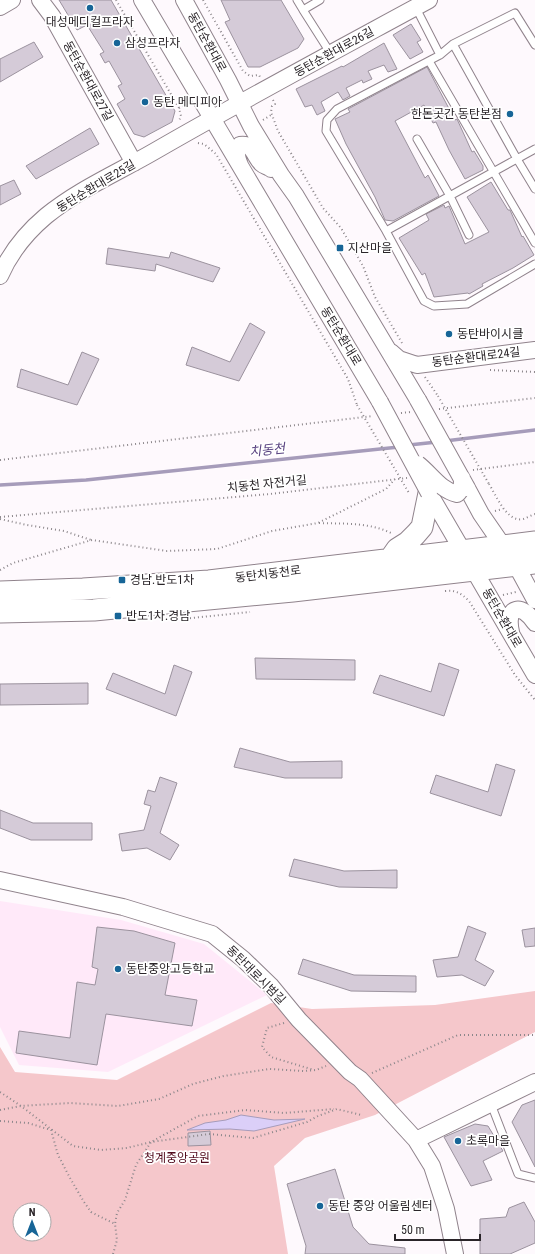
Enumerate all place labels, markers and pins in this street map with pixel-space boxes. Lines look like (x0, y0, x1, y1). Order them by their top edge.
marker: 대성메디컬프라자 (85, 3, 95, 13)
place label: 대성메디컬프라자 (46, 15, 134, 29)
place label: 삼성프라자 (125, 36, 180, 50)
marker: 삼성프라자 (112, 38, 122, 48)
place label: 동탄 메디피아 (153, 95, 222, 109)
marker: 동탄 메디피아 (140, 97, 150, 107)
place label: 한돈곳간 동탄본점 (411, 107, 502, 121)
marker: 한돈곳간 동탄본점 (505, 109, 515, 119)
place label: 지산마을 (348, 241, 392, 255)
marker: 지산마을 (335, 243, 345, 253)
place label: 동탄바이시클 (457, 327, 523, 341)
marker: 동탄바이시클 (444, 329, 454, 339)
place label: 경남.반도1차 (130, 573, 194, 587)
marker: 경남.반도1차 (117, 575, 127, 585)
place label: 반도1차.경남 (126, 609, 190, 623)
marker: 반도1차.경남 (113, 611, 123, 621)
place label: 동탄중앙고등학교 (126, 962, 214, 976)
marker: 동탄중앙고등학교 (113, 964, 123, 974)
place label: 초록마을 (466, 1134, 510, 1148)
marker: 초록마을 (453, 1136, 463, 1146)
place label: 동탄 중앙 어울림센터 (328, 1199, 433, 1213)
marker: 동탄 중앙 어울림센터 (315, 1201, 325, 1211)

